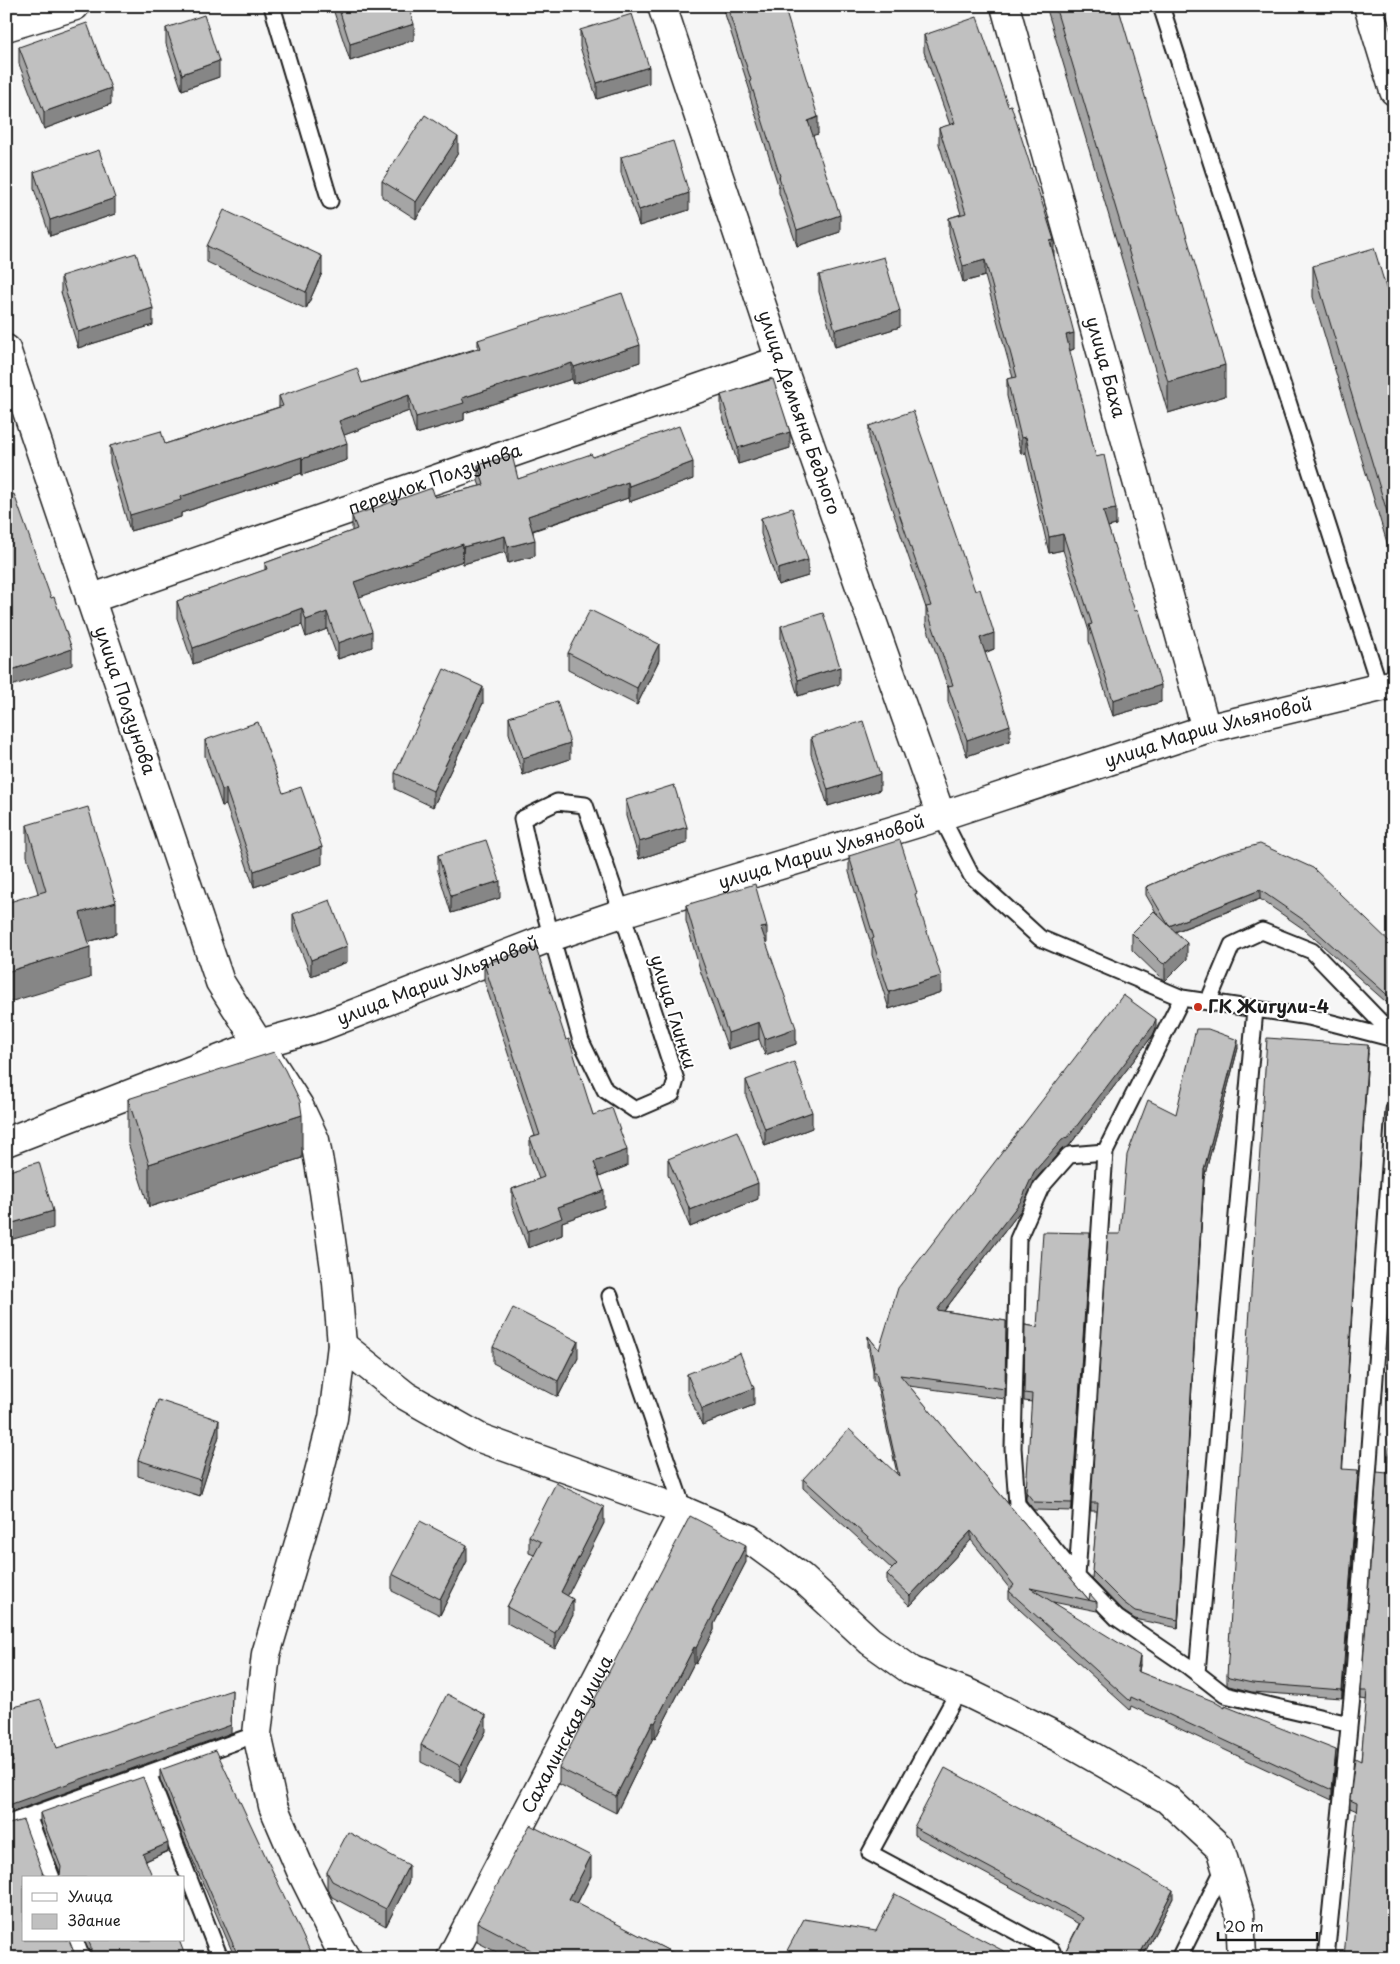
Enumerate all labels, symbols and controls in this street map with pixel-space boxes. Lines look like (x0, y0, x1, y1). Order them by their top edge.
street label: улица Демьяна Бедного (752, 306, 849, 518)
street label: улица Баха (1080, 313, 1134, 421)
street label: переулок Ползунова (344, 435, 526, 521)
street label: улица Ползунова (89, 622, 164, 779)
street label: улица Марии Ульяновой (1101, 689, 1314, 773)
street label: улица Марии Ульяновой (715, 807, 928, 895)
street label: улица Марии Ульяновой (332, 928, 542, 1031)
street label: улица Глинки (644, 951, 705, 1072)
place label: ГК Жигули-4 (1208, 992, 1329, 1019)
marker: ГК Жигули-4 (1192, 1001, 1204, 1013)
street label: Сахалинская улица (514, 1649, 619, 1818)
legend (22, 1876, 185, 1942)
text: Улица (68, 1884, 113, 1907)
text: Здание (68, 1908, 121, 1931)
scale bar (1218, 1909, 1316, 1941)
text: 20 m (1225, 1914, 1264, 1937)

